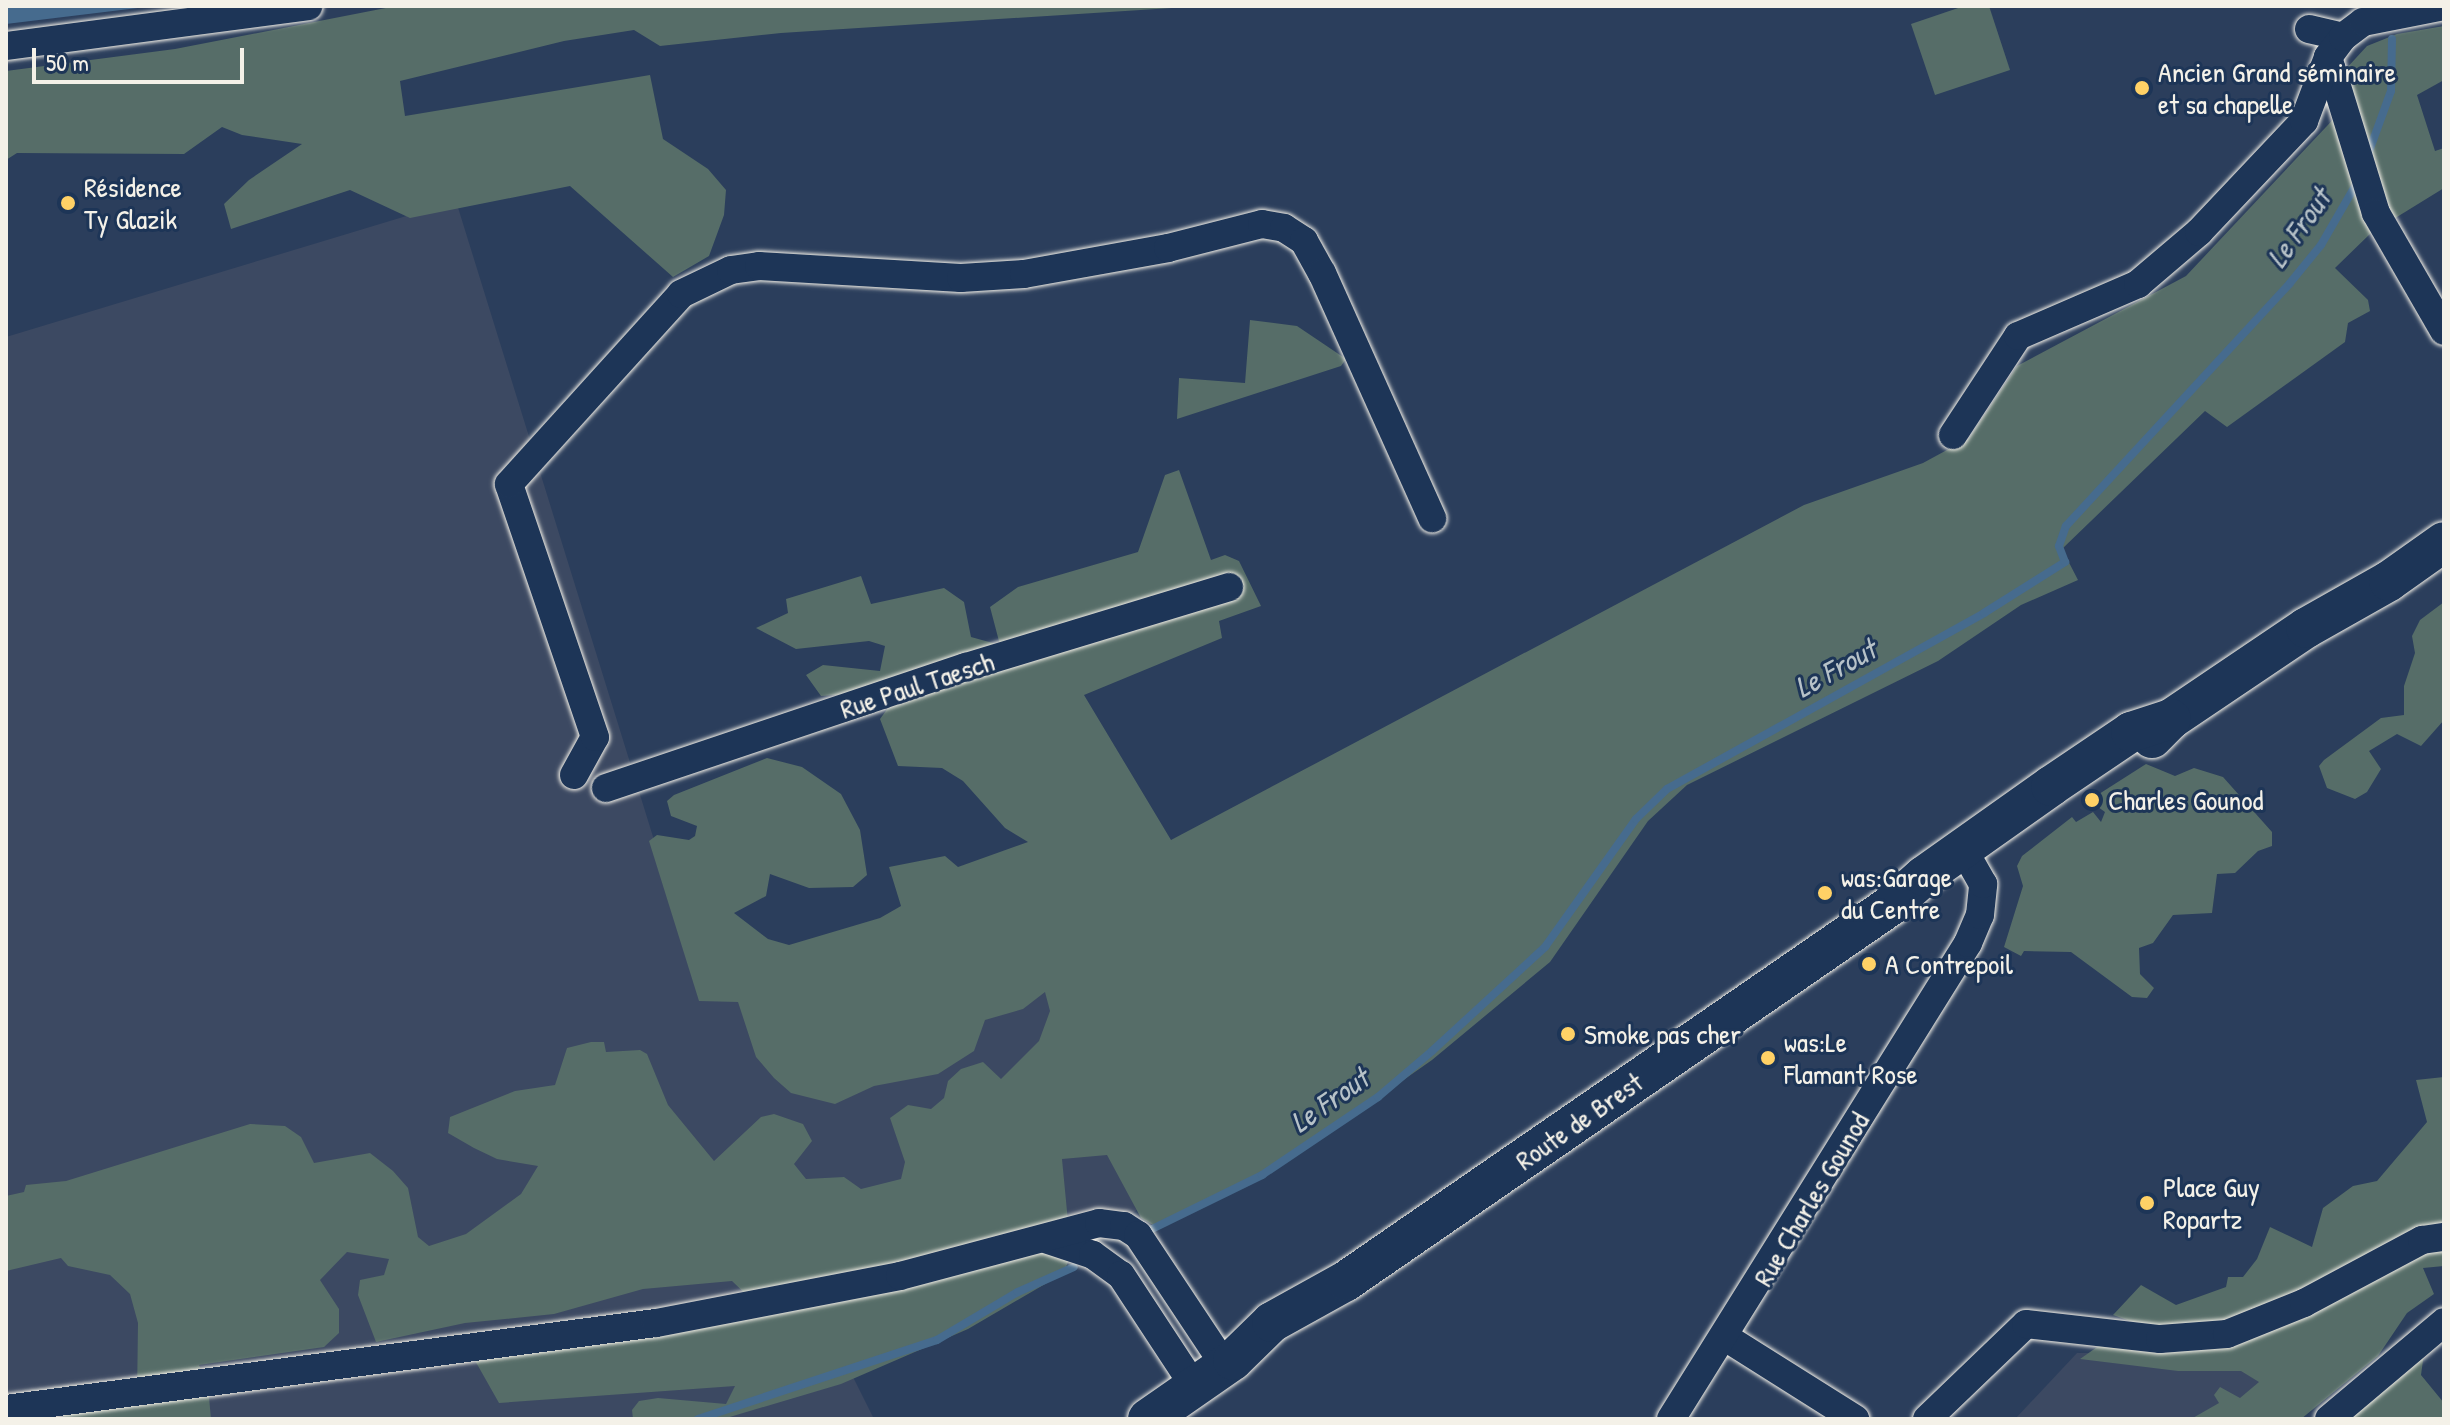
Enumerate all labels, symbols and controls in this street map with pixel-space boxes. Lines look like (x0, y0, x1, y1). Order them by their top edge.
scale bar (36, 32, 248, 82)
text: 50 m (46, 46, 89, 78)
place label: Ancien Grand séminaire et sa chapelle (2158, 55, 2396, 121)
marker: Ancien Grand séminaire et sa chapelle (2133, 79, 2151, 97)
place label: Résidence Ty Glazik (84, 170, 182, 236)
water label: Le Frout (2258, 182, 2338, 274)
marker: Résidence Ty Glazik (59, 194, 77, 212)
water label: Le Frout (1788, 631, 1882, 705)
street label: Rue Paul Taesch (836, 644, 998, 726)
place label: Charles Gounod (2108, 783, 2263, 817)
marker: Charles Gounod (2083, 791, 2101, 809)
place label: was:Garage du Centre (1841, 860, 1952, 926)
marker: was:Garage du Centre (1816, 884, 1834, 902)
place label: A Contrepoil (1885, 947, 2013, 981)
marker: A Contrepoil (1860, 955, 1878, 973)
place label: Smoke pas cher (1584, 1017, 1741, 1051)
marker: Smoke pas cher (1559, 1025, 1577, 1043)
place label: was:Le Flamant Rose (1784, 1025, 1918, 1091)
marker: was:Le Flamant Rose (1759, 1049, 1777, 1067)
water label: Le Frout (1283, 1060, 1375, 1140)
street label: Route de Brest (1509, 1065, 1649, 1177)
street label: Rue Charles Gounod (1746, 1106, 1876, 1292)
place label: Place Guy Ropartz (2163, 1170, 2260, 1236)
marker: Place Guy Ropartz (2138, 1194, 2156, 1212)

